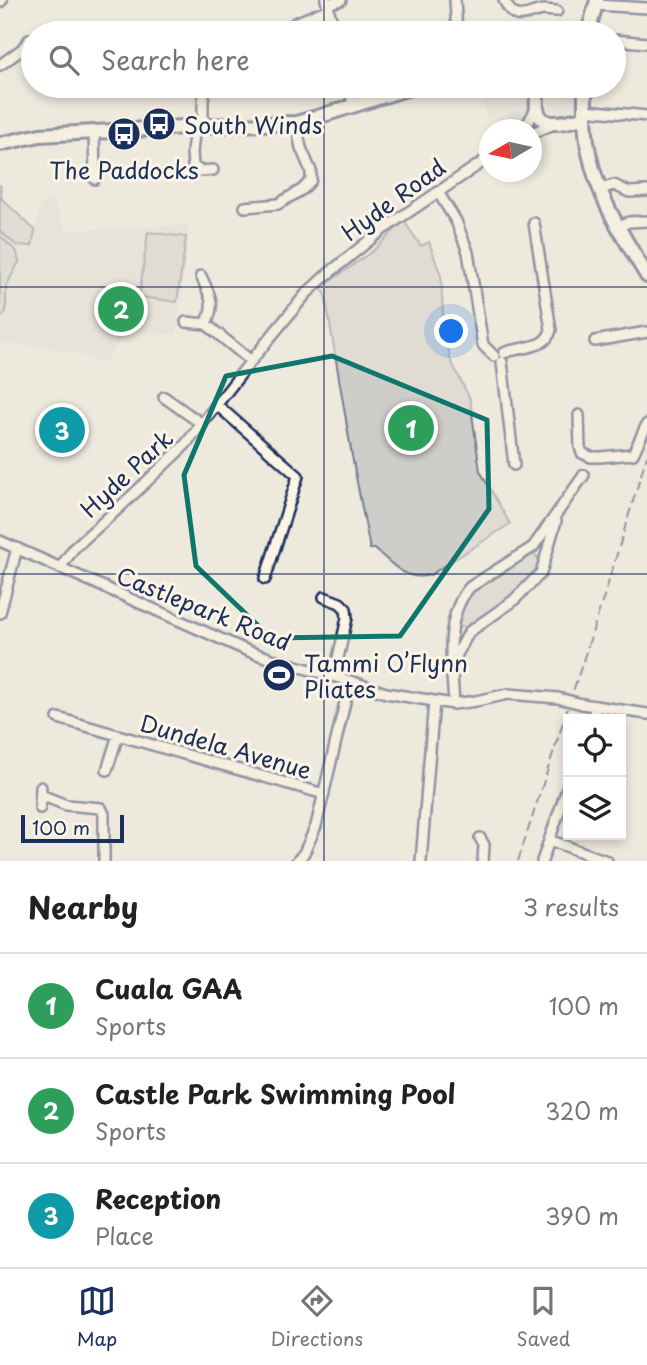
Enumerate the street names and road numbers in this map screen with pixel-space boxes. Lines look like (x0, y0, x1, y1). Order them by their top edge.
street label: Hyde Road (334, 149, 452, 249)
street label: Hyde Park (72, 421, 180, 525)
street label: Castlepark Road (111, 557, 297, 659)
street label: Dundela Avenue (136, 705, 316, 787)

